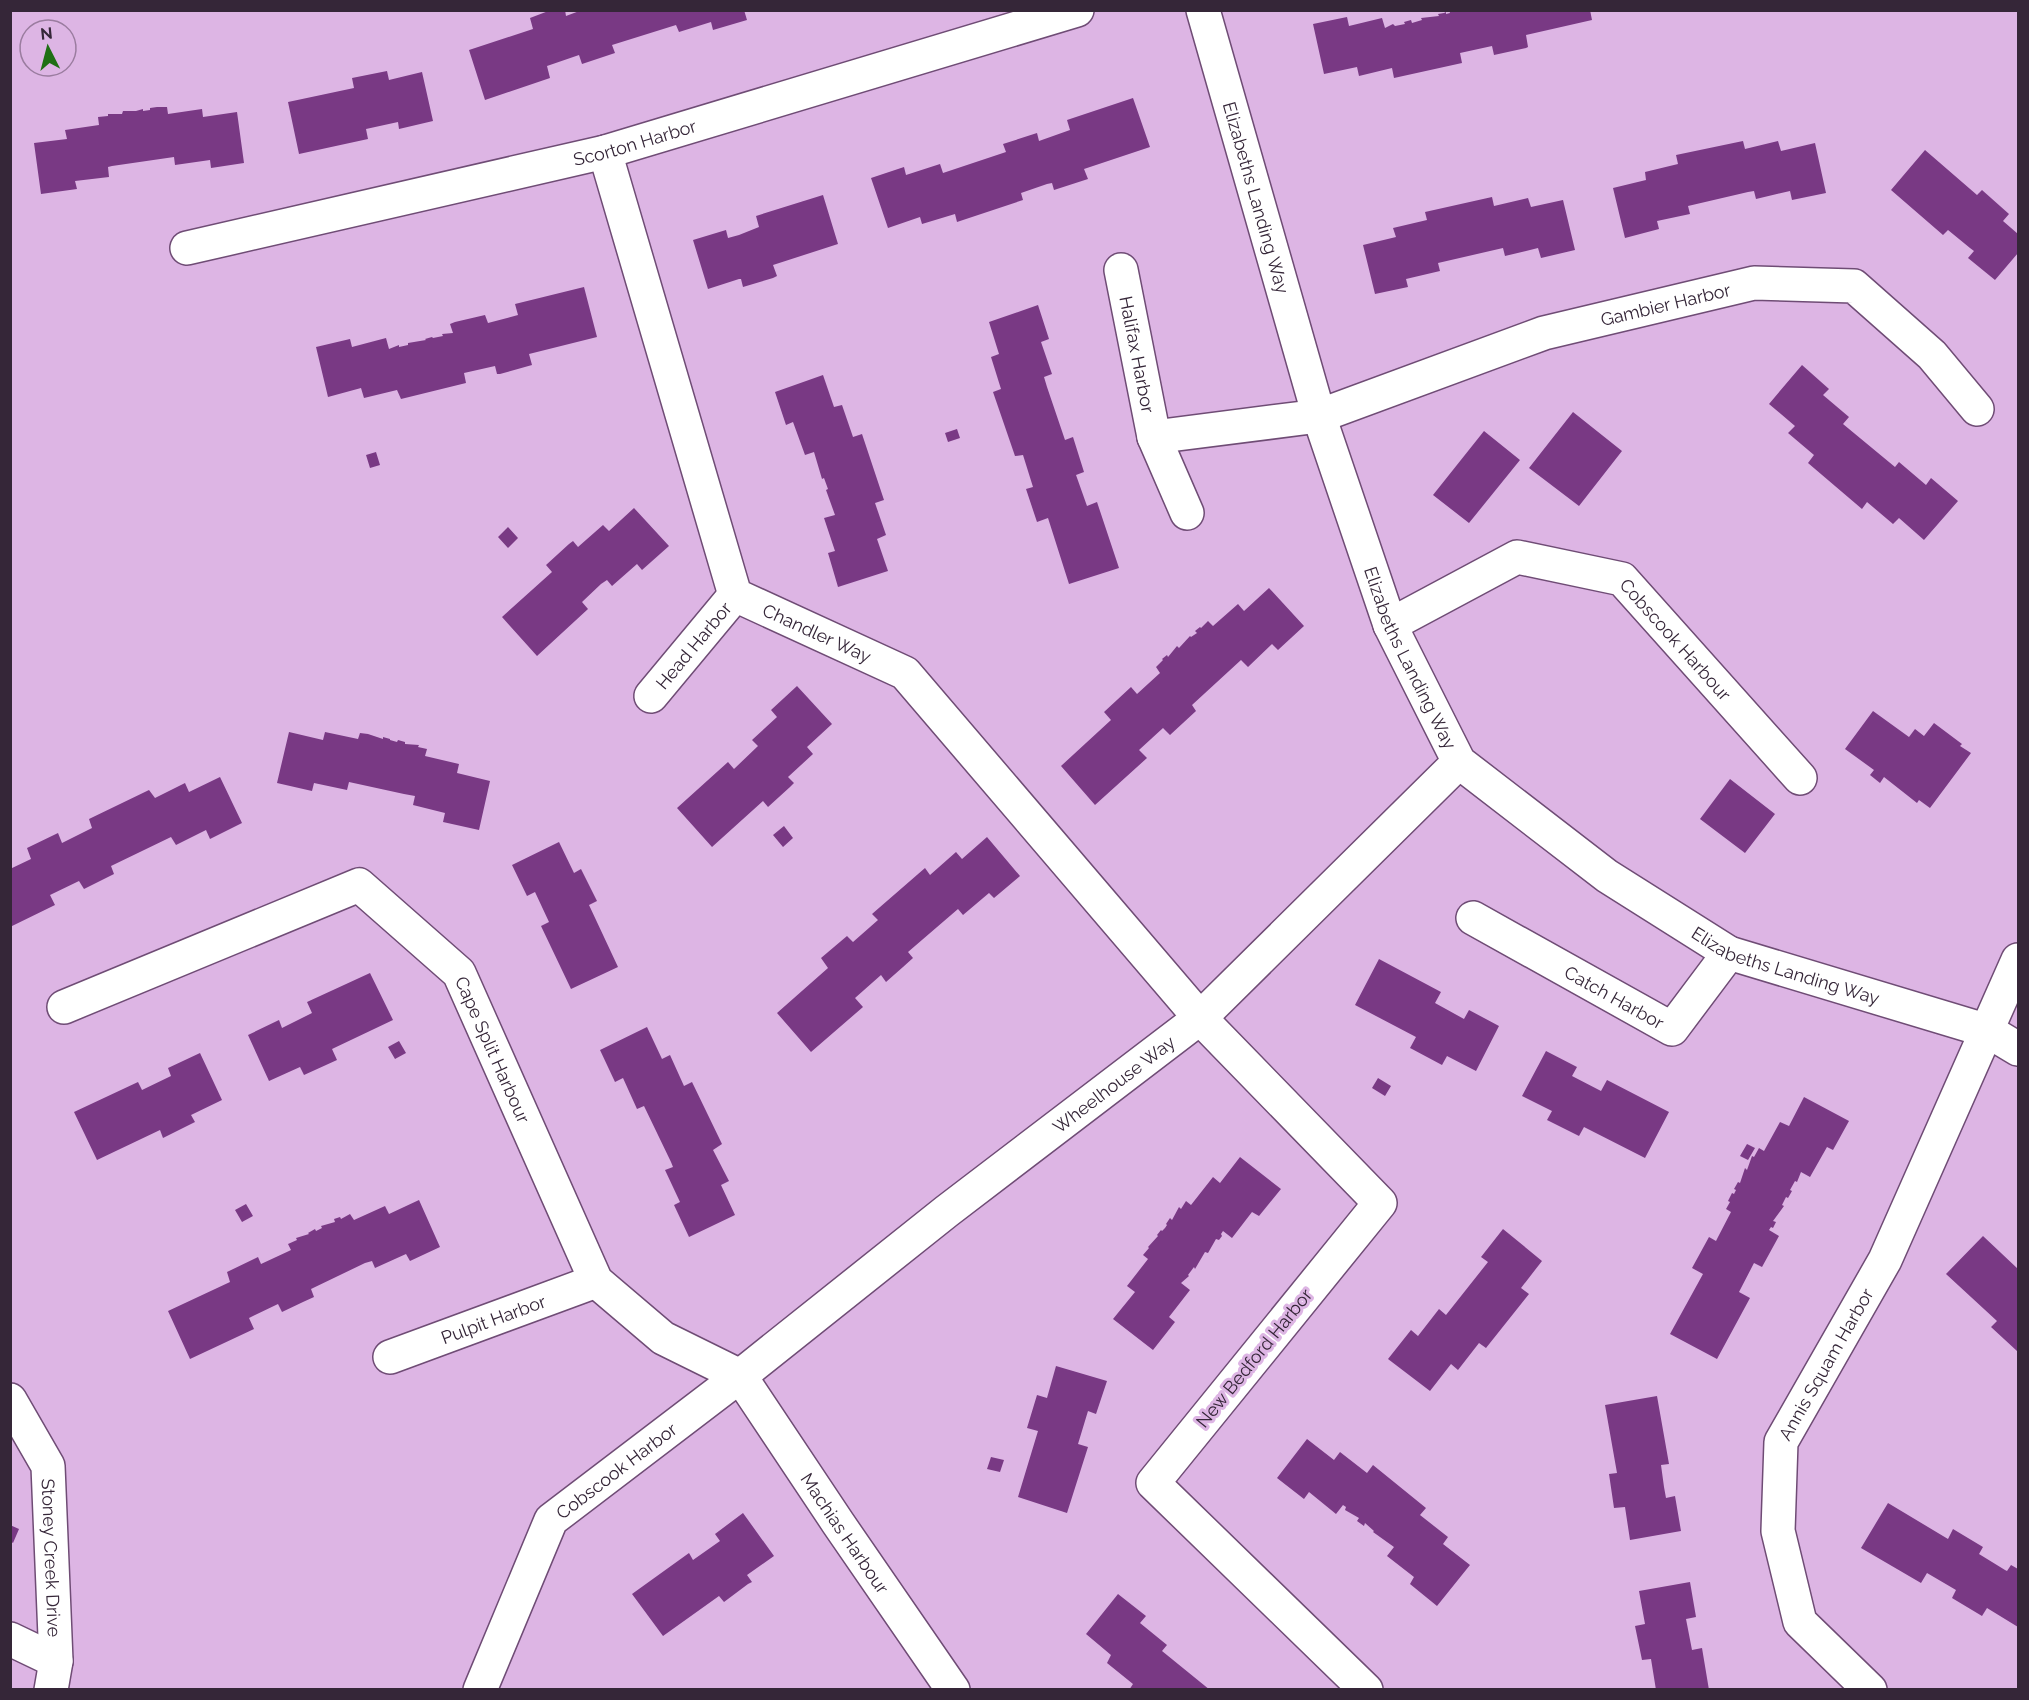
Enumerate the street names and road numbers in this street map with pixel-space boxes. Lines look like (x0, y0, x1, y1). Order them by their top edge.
street label: Elizabeths Landing Way (1219, 99, 1294, 296)
street label: Scorton Harbor (571, 114, 699, 169)
street label: Gambier Harbor (1598, 278, 1733, 330)
street label: Halifax Harbor (1116, 294, 1160, 415)
street label: Elizabeths Landing Way (1360, 564, 1461, 753)
street label: Cobscook Harbour (1616, 574, 1736, 705)
street label: Head Harbor (651, 597, 736, 693)
street label: Chandler Way (760, 599, 875, 667)
street label: Elizabeths Landing Way (1688, 922, 1882, 1008)
street label: Catch Harbor (1561, 961, 1668, 1033)
street label: Cape Split Harbour (451, 973, 535, 1126)
street label: Wheelhouse Way (1048, 1031, 1179, 1137)
street label: New Bedford Harbor (1192, 1284, 1317, 1432)
street label: Annis Squam Harbor (1774, 1284, 1878, 1444)
street label: Pulpit Harbor (438, 1290, 549, 1348)
street label: Cobscook Harbor (552, 1418, 681, 1523)
street label: Machias Harbour (797, 1469, 894, 1598)
street label: Stoney Creek Drive (38, 1478, 66, 1638)

